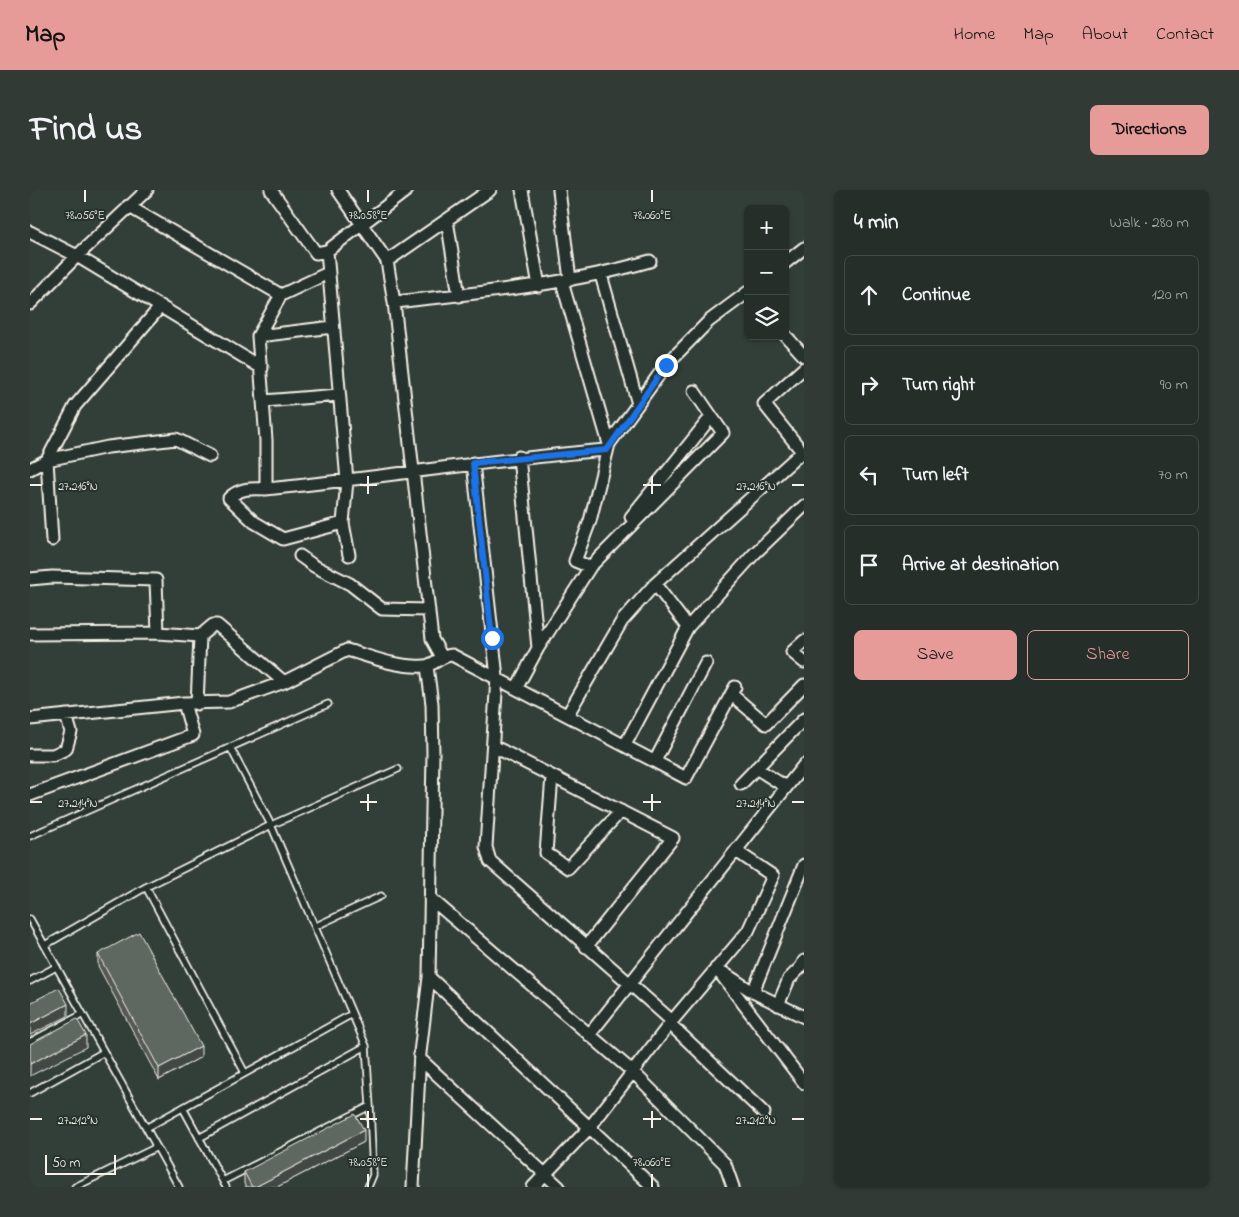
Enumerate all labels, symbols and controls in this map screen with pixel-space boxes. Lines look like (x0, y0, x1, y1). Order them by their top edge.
text: Map (25, 18, 66, 53)
text: Home (954, 22, 995, 48)
text: Map (1023, 22, 1054, 48)
text: About (1082, 22, 1128, 48)
text: Contact (1156, 22, 1214, 48)
text: Find us (30, 105, 142, 156)
button: Directions (1090, 105, 1209, 155)
map controls (744, 205, 789, 340)
button: + (744, 205, 789, 250)
text: 78.056°E (65, 207, 105, 225)
text: 78.058°E (349, 207, 387, 225)
text: 78.060°E (633, 207, 671, 225)
text: 4 min (854, 208, 898, 238)
text: Walk · 280 m (1110, 211, 1189, 235)
button: − (744, 250, 789, 295)
icon: ahead (855, 281, 883, 309)
text: Continue (902, 282, 970, 309)
text: 120 m (1152, 283, 1188, 307)
button: layers (744, 295, 789, 340)
route end (655, 354, 678, 377)
icon: right (855, 371, 883, 399)
text: Turn right (902, 372, 975, 399)
text: 90 m (1160, 373, 1188, 397)
icon: left (855, 461, 883, 489)
text: Turn left (902, 462, 969, 489)
text: 70 m (1158, 463, 1188, 487)
text: 27.216°N (58, 478, 98, 496)
text: 27.216°N (736, 478, 776, 496)
icon: arrive (855, 551, 883, 579)
text: Arrive at destination (902, 552, 1059, 579)
route start (481, 627, 504, 650)
button: Save (854, 630, 1017, 680)
button: Share (1027, 630, 1189, 680)
text: 27.214°N (58, 795, 98, 813)
text: 27.214°N (736, 795, 776, 813)
text: 27.212°N (58, 1112, 98, 1130)
text: 27.212°N (736, 1112, 776, 1130)
scale bar (45, 1152, 116, 1175)
text: 50 m (52, 1153, 80, 1174)
text: 78.058°E (349, 1154, 387, 1172)
text: 78.060°E (633, 1154, 671, 1172)

